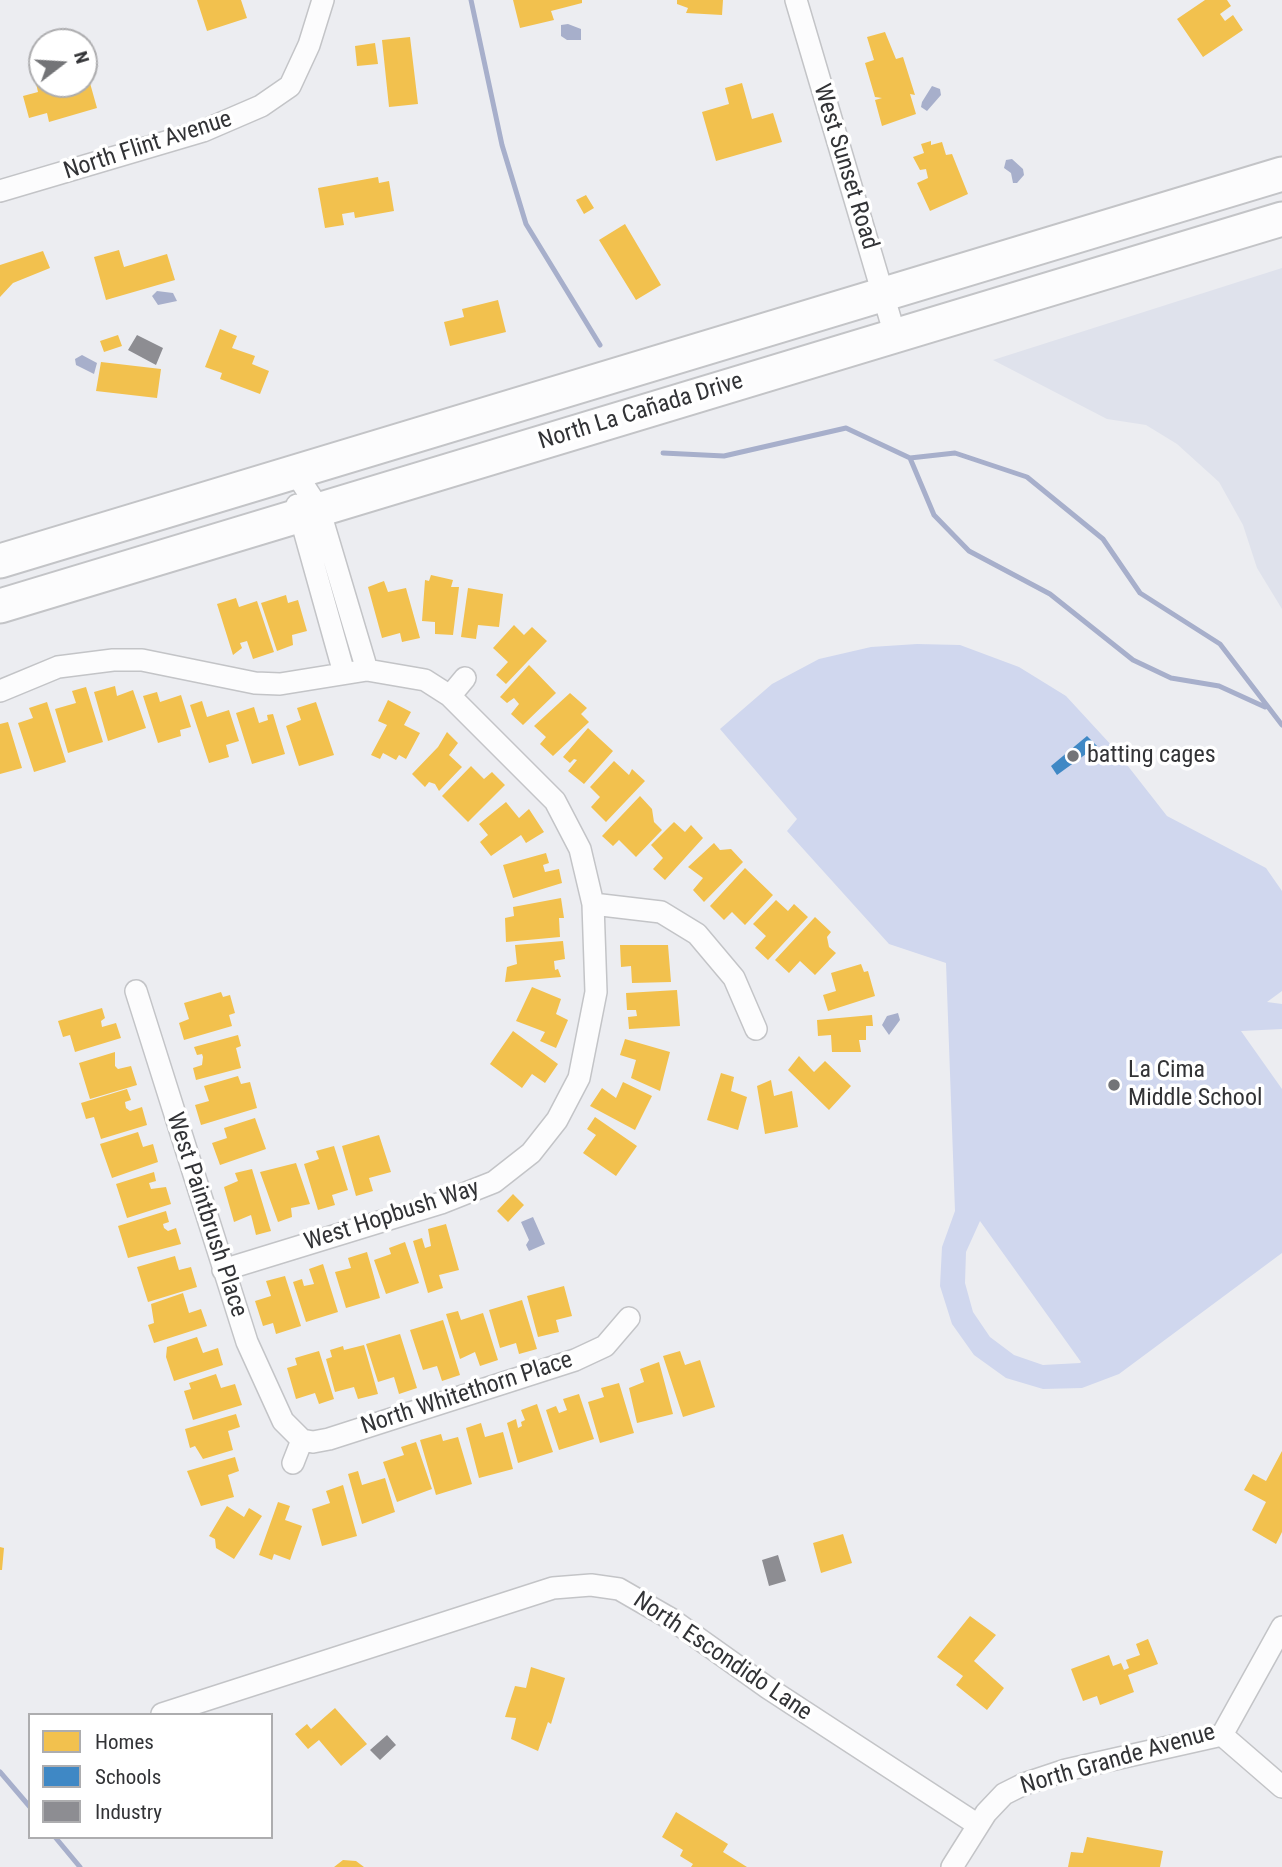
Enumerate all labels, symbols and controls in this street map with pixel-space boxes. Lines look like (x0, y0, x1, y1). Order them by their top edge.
north arrow (28, 28, 98, 98)
text: N (69, 48, 94, 66)
street label: West Sunset Road (806, 81, 884, 253)
street label: North Flint Avenue (60, 105, 236, 187)
street label: North La Cañada Drive (535, 367, 747, 457)
place label: batting cages (1087, 742, 1216, 770)
marker: batting cages (1065, 748, 1081, 764)
place label: La Cima Middle School (1128, 1057, 1262, 1113)
marker: La Cima Middle School (1106, 1077, 1122, 1093)
street label: West Paintbrush Place (159, 1109, 253, 1321)
street label: West Hopbush Way (301, 1174, 483, 1258)
street label: North Whitethorn Place (358, 1346, 576, 1442)
street label: North Escondido Lane (627, 1587, 817, 1727)
legend (28, 1713, 273, 1839)
street label: North Grande Avenue (1017, 1718, 1219, 1802)
text: Homes (95, 1730, 154, 1754)
text: Schools (95, 1765, 161, 1789)
text: Industry (95, 1800, 162, 1824)

